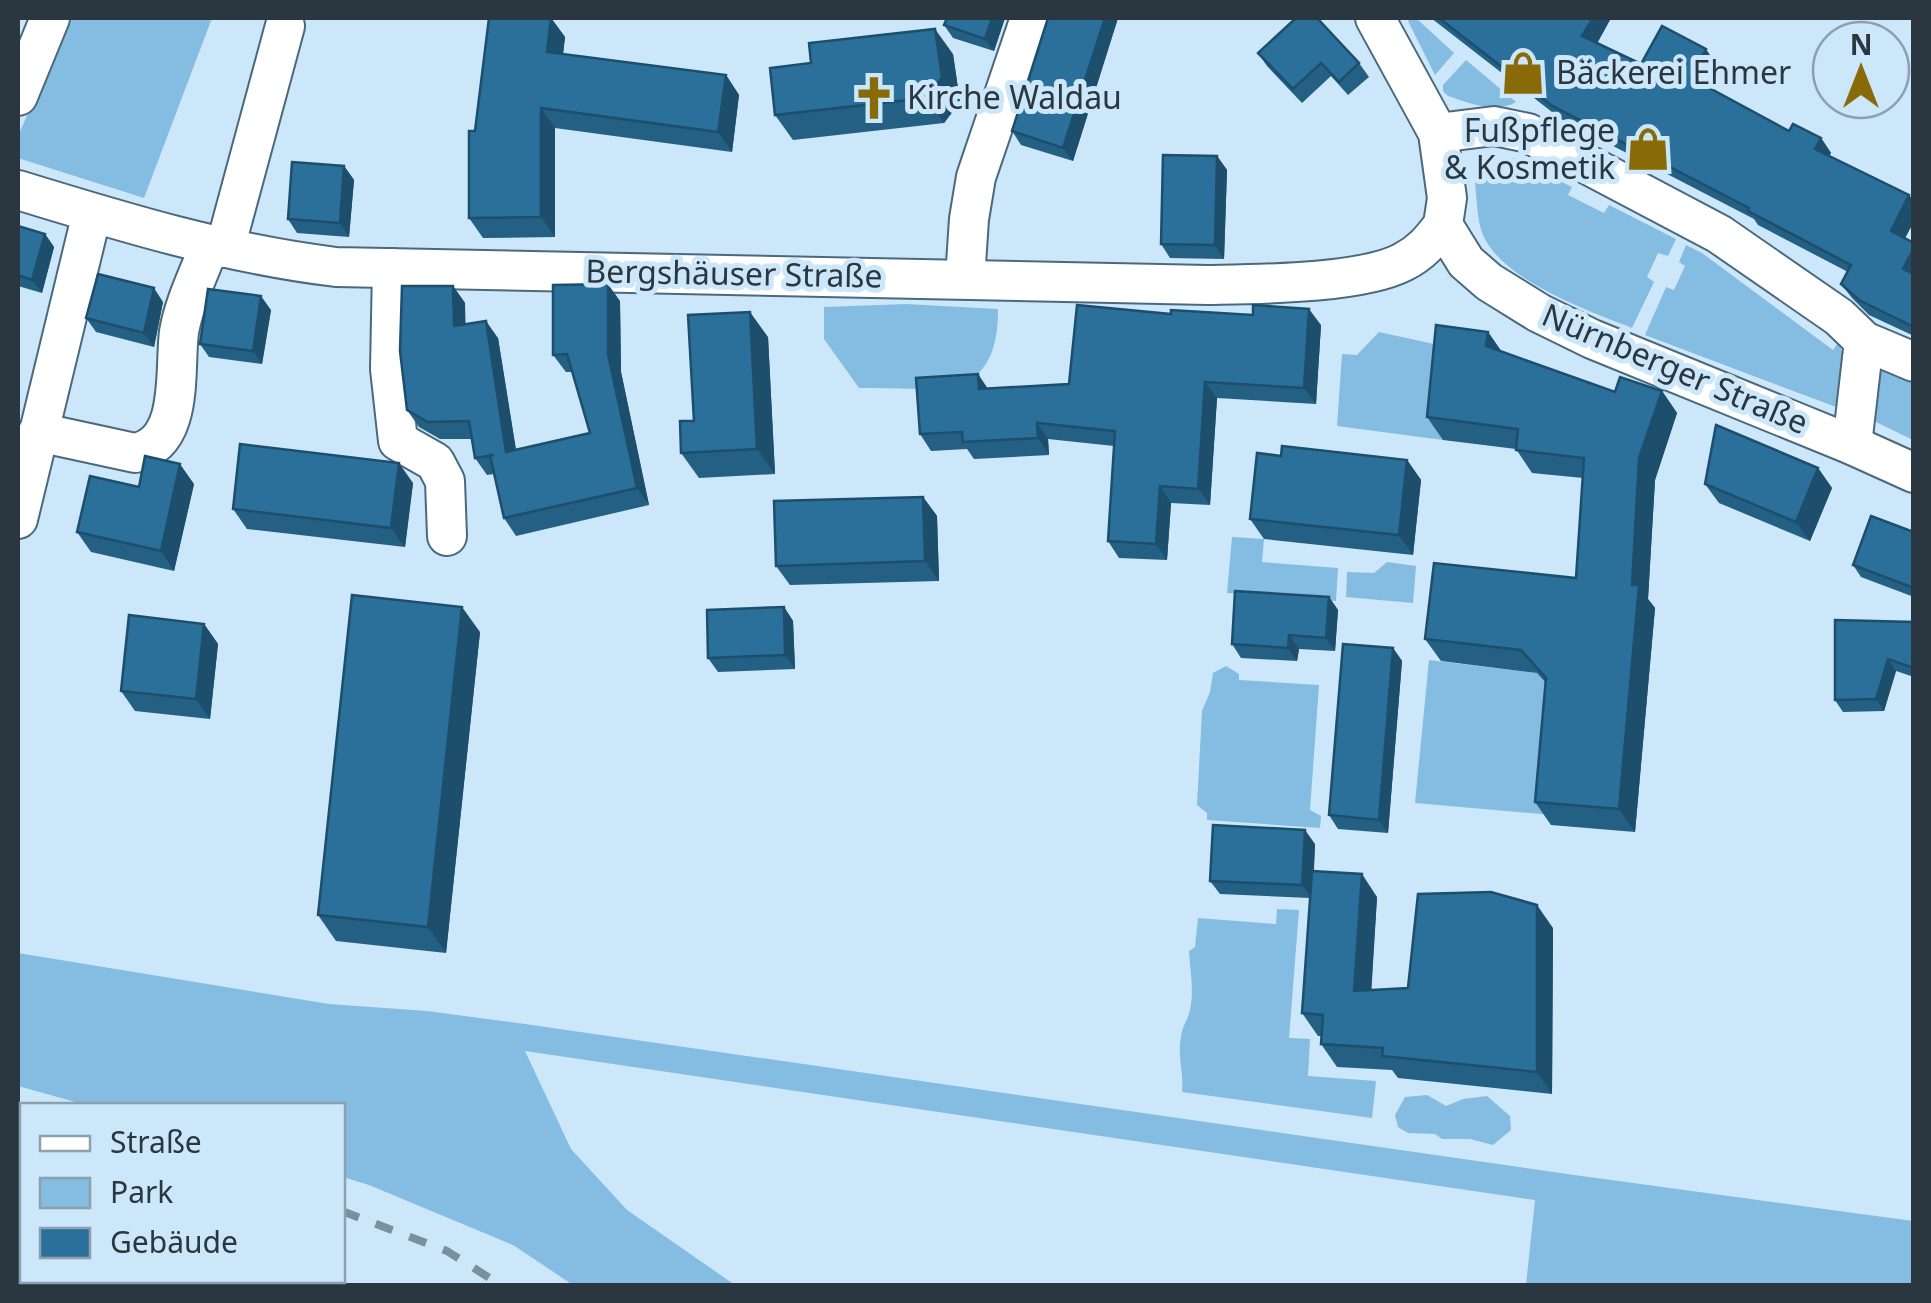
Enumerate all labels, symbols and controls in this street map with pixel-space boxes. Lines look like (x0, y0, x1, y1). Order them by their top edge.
north arrow (1811, 20, 1911, 120)
text: N (1850, 25, 1872, 63)
shop icon: Bäckerei Ehmer (1499, 49, 1547, 97)
place label: Bäckerei Ehmer (1556, 50, 1791, 93)
church icon: Kirche Waldau (850, 74, 898, 122)
place label: Kirche Waldau (907, 75, 1122, 118)
place label: Fußpflege & Kosmetik (1444, 108, 1615, 188)
shop icon: Fußpflege & Kosmetik (1624, 125, 1672, 173)
street label: Bergshäuser Straße (585, 248, 883, 297)
street label: Nürnberger Straße (1536, 292, 1815, 443)
legend (20, 1103, 345, 1283)
text: Straße (110, 1121, 202, 1162)
text: Park (110, 1171, 173, 1212)
text: Gebäude (110, 1221, 238, 1262)

